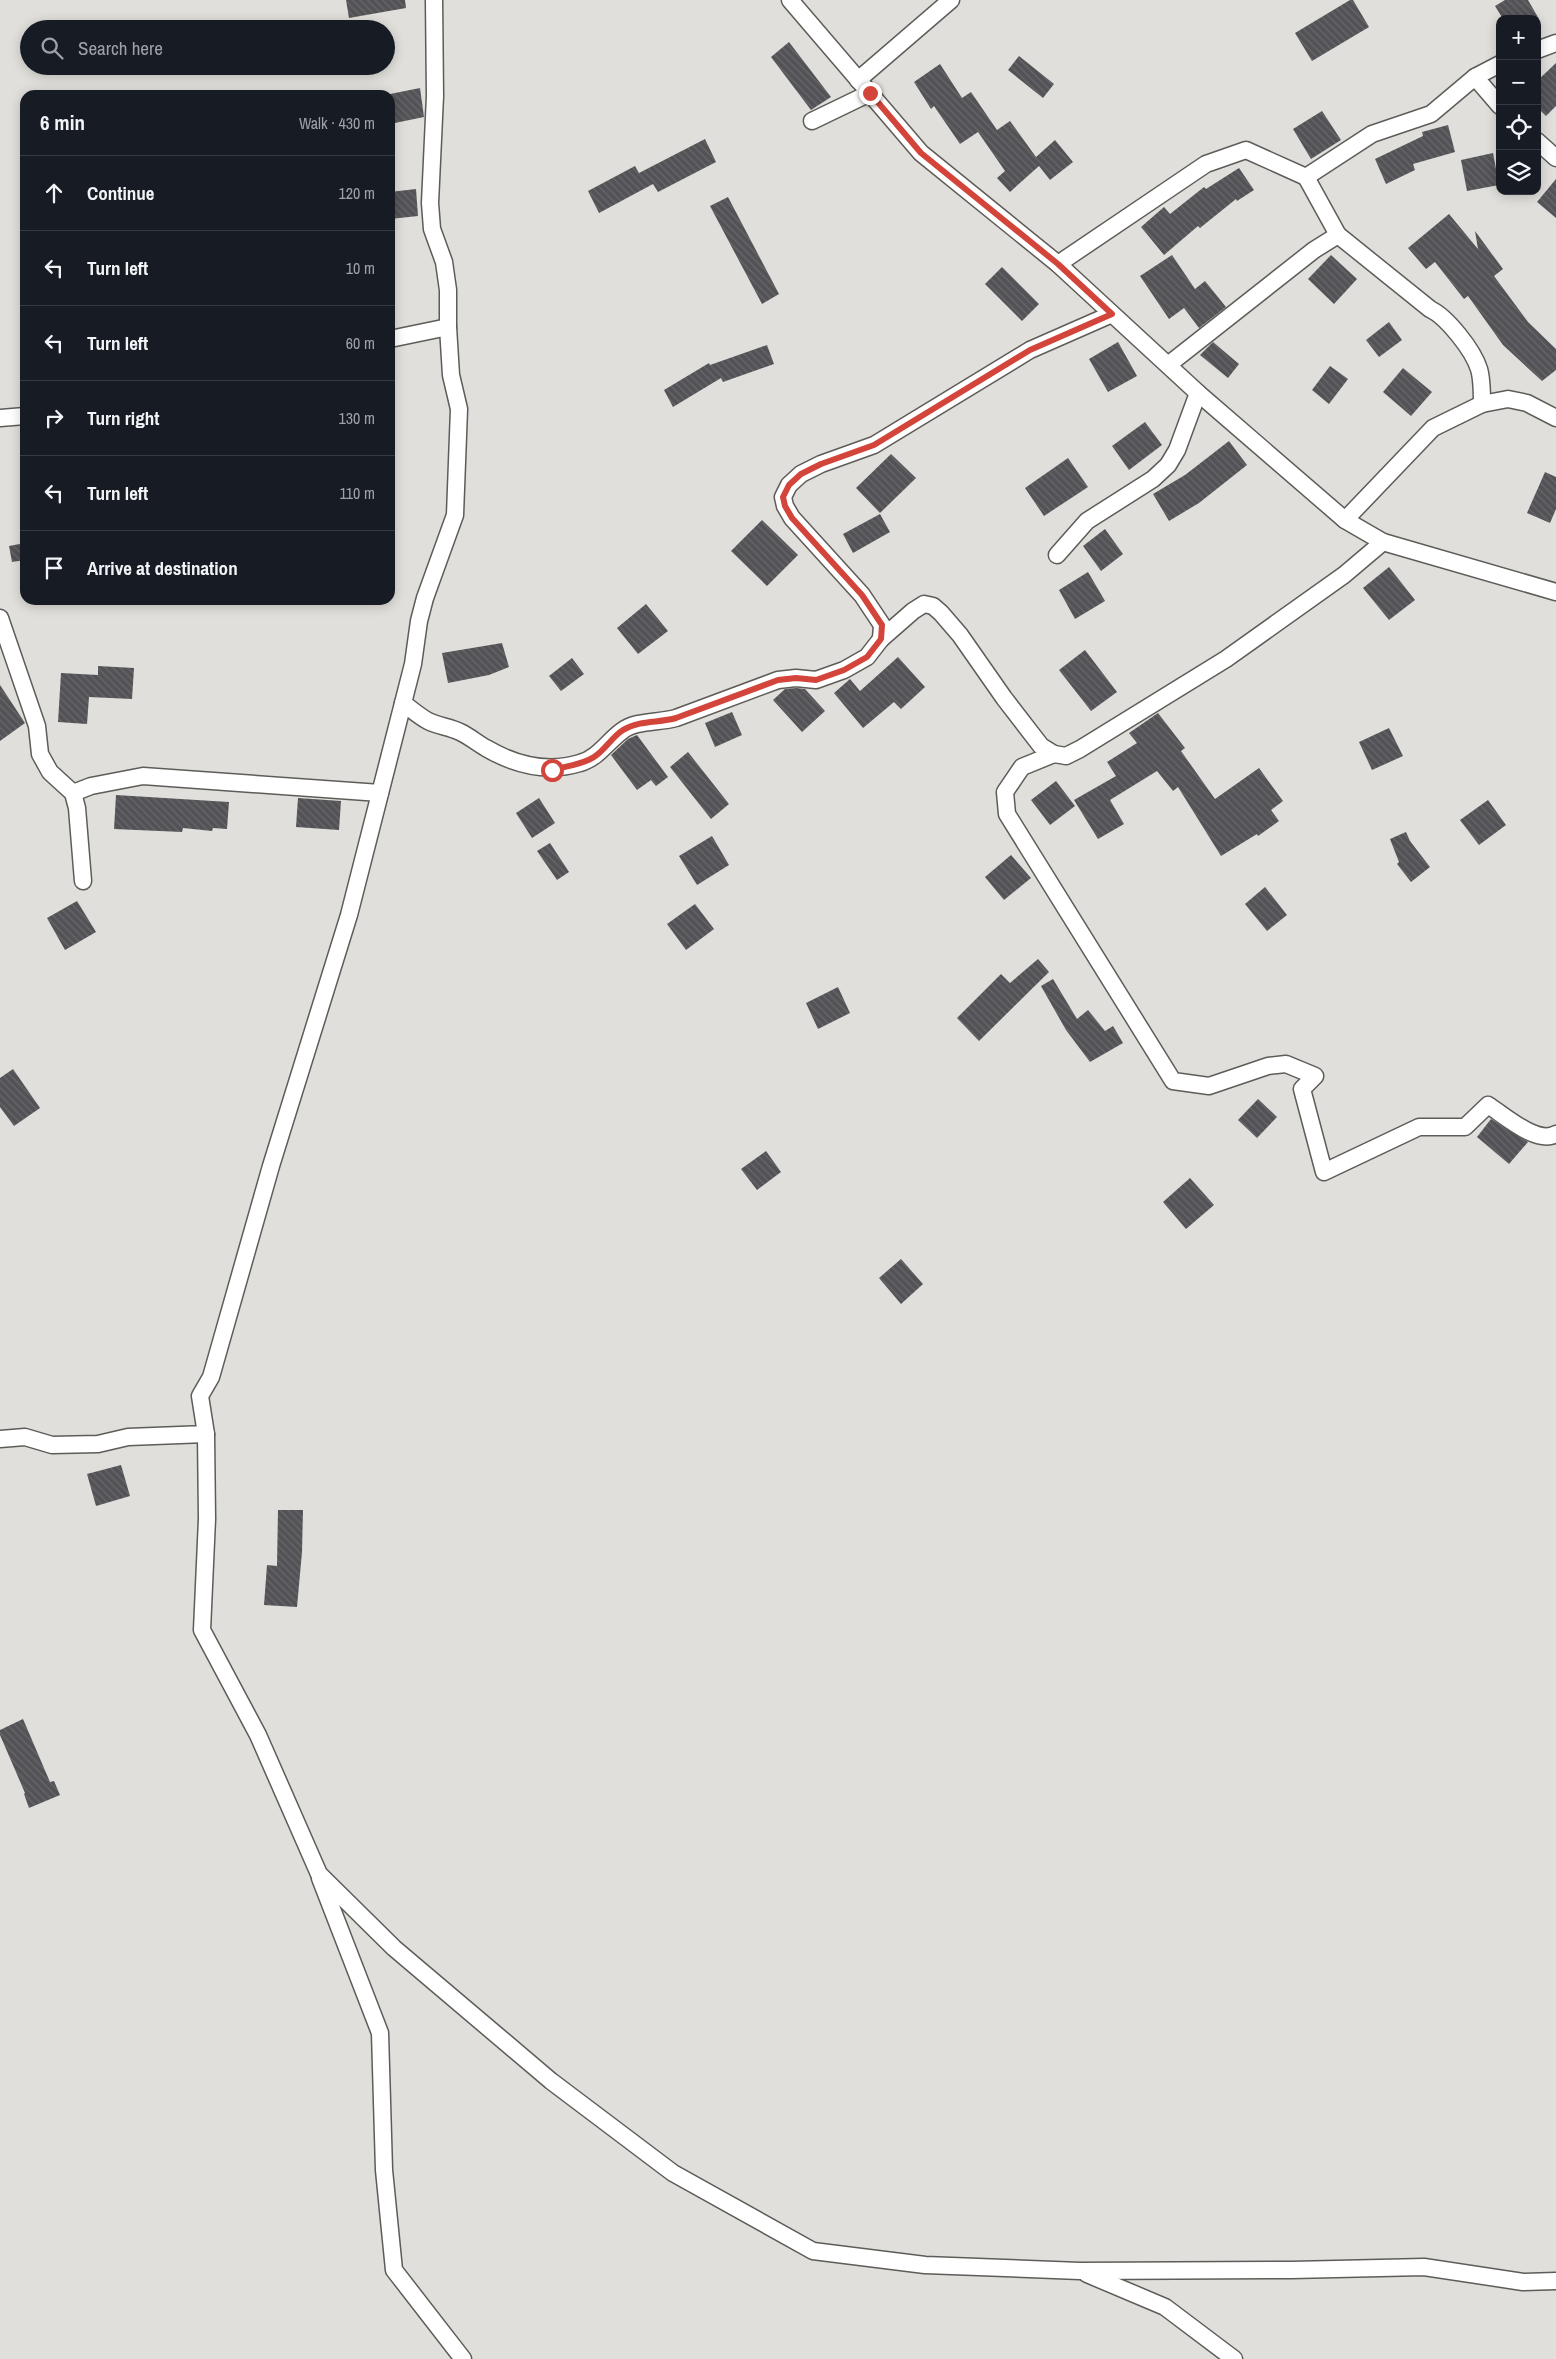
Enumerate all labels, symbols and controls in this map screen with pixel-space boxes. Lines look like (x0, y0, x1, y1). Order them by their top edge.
map controls (1496, 15, 1541, 195)
button: + (1496, 15, 1541, 60)
search box (20, 20, 395, 75)
icon: search (38, 34, 66, 62)
text: Search here (78, 35, 163, 61)
button: − (1496, 60, 1541, 105)
route end (859, 82, 882, 105)
button: locate (1496, 105, 1541, 150)
text: 6 min (40, 108, 85, 137)
text: Walk · 430 m (299, 112, 375, 134)
button: layers (1496, 150, 1541, 195)
icon: ahead (40, 179, 68, 207)
text: Continue (87, 180, 155, 206)
text: 120 m (339, 182, 375, 204)
icon: left (40, 254, 68, 282)
text: Turn left (87, 255, 148, 281)
text: 10 m (346, 257, 375, 279)
icon: left (40, 329, 68, 357)
text: Turn left (87, 330, 148, 356)
text: 60 m (346, 332, 375, 354)
icon: right (40, 404, 68, 432)
text: Turn right (87, 405, 159, 431)
text: 130 m (339, 407, 375, 429)
icon: left (40, 479, 68, 507)
text: Turn left (87, 480, 148, 506)
text: 110 m (339, 482, 375, 504)
icon: arrive (40, 554, 68, 582)
text: Arrive at destination (87, 555, 238, 581)
route start (541, 759, 564, 782)

